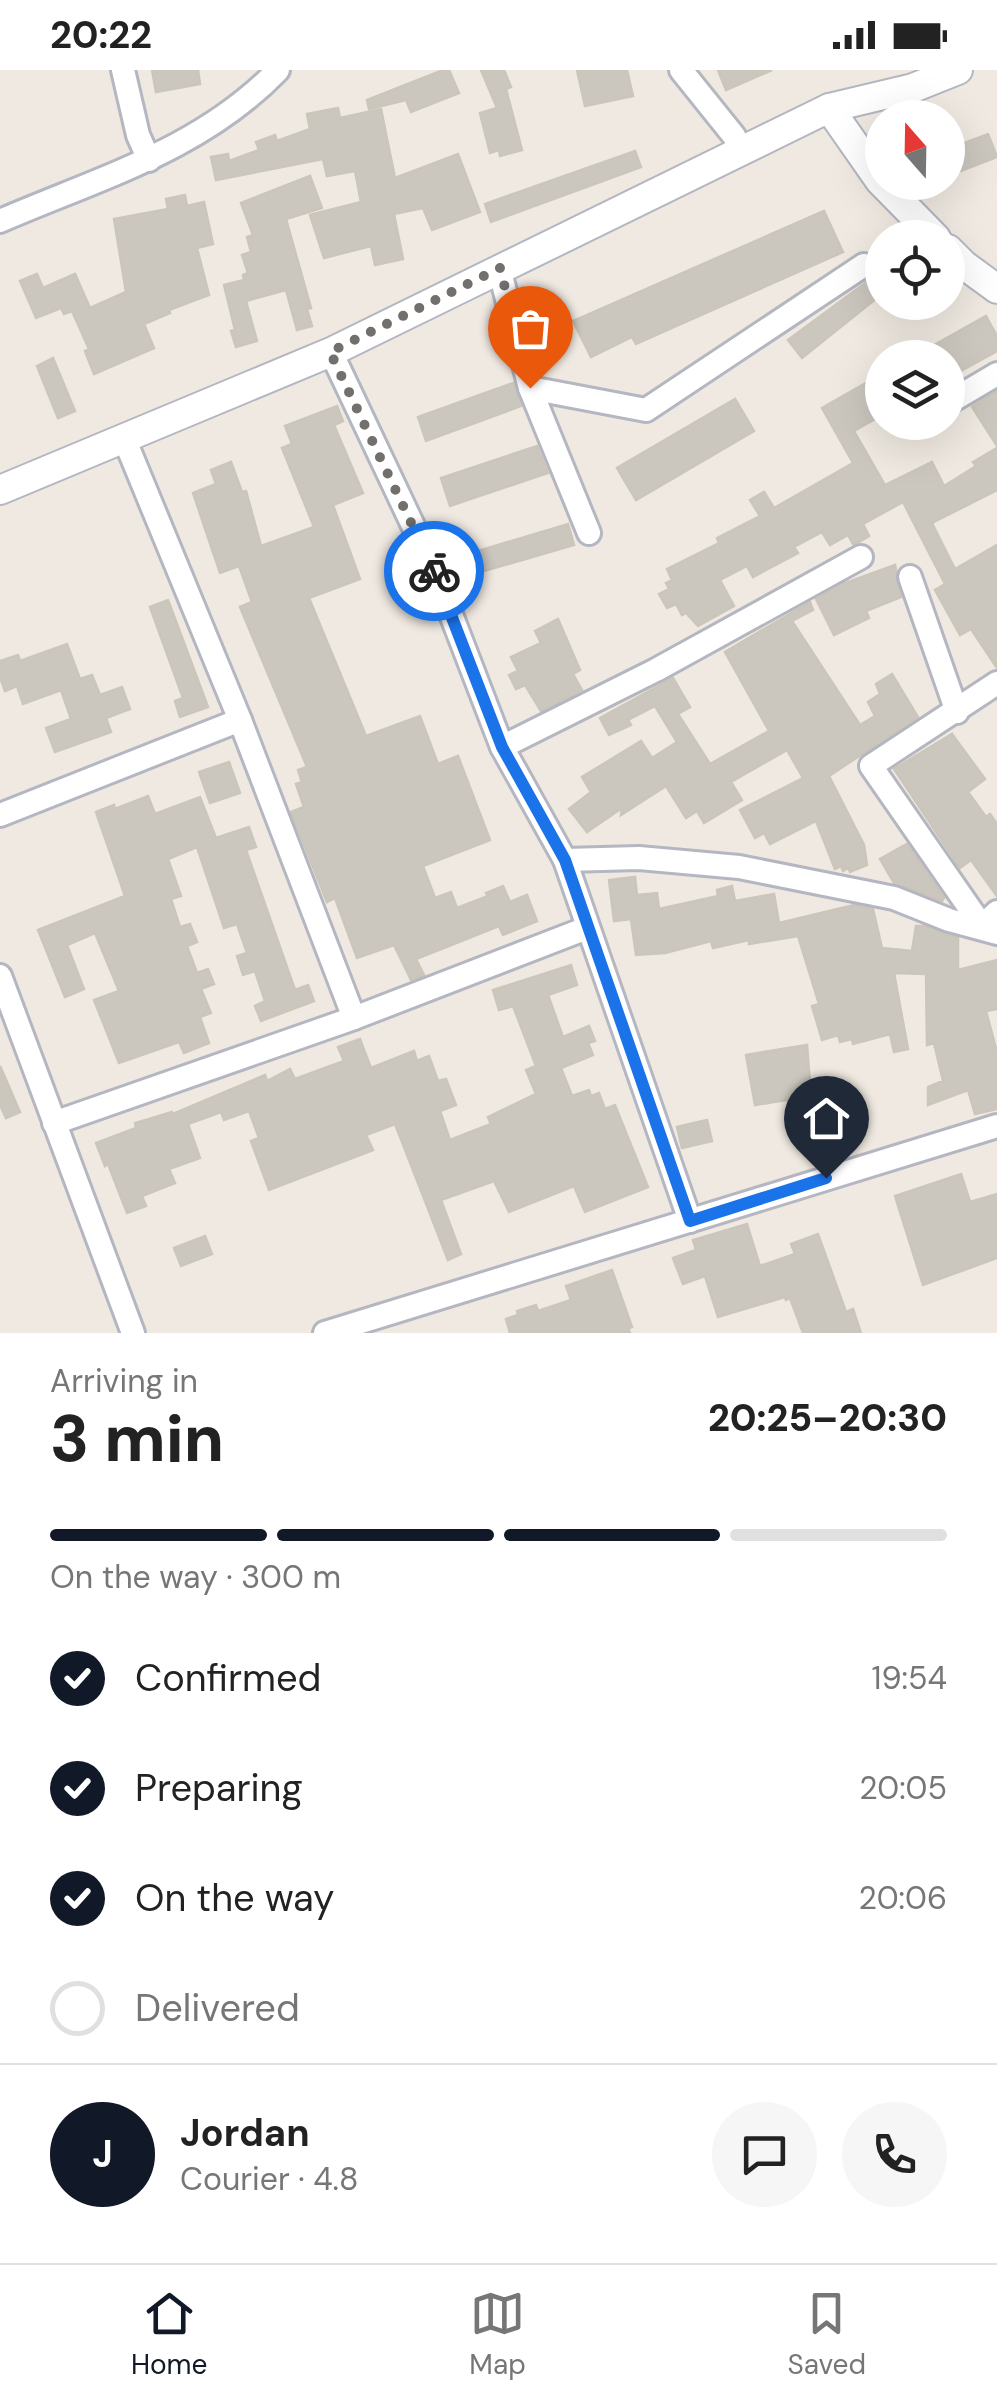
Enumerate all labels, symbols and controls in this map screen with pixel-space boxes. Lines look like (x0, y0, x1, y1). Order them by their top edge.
text: 20:22 (50, 10, 152, 60)
north arrow (865, 100, 965, 200)
map controls (865, 100, 965, 440)
button: locate (865, 220, 965, 320)
pin (488, 286, 573, 389)
icon: bag (503, 301, 558, 356)
button: layers (865, 340, 965, 440)
courier (384, 521, 484, 621)
icon: bike (407, 544, 462, 599)
pin (784, 1076, 869, 1179)
icon: home (799, 1091, 854, 1146)
text: Arriving in (50, 1360, 198, 1402)
text: 20:25–20:30 (708, 1393, 947, 1443)
text: 3 min (50, 1397, 224, 1481)
text: On the way · 300 m (50, 1556, 341, 1598)
icon: check (50, 1651, 105, 1706)
text: Confirmed (135, 1653, 321, 1703)
text: 19:54 (872, 1657, 947, 1699)
icon: check (50, 1761, 105, 1816)
text: Preparing (135, 1763, 303, 1813)
text: 20:05 (859, 1767, 947, 1809)
icon: check (50, 1871, 105, 1926)
text: On the way (135, 1873, 334, 1923)
text: 20:06 (859, 1877, 947, 1919)
text: Delivered (135, 1983, 300, 2033)
button: chat (712, 2102, 817, 2207)
button: phone (842, 2102, 947, 2207)
text: Jordan (180, 2108, 310, 2158)
text: J (92, 2129, 113, 2179)
text: Courier · 4.8 (180, 2158, 358, 2200)
tab: Home (131, 2286, 207, 2383)
tab: Map (469, 2286, 526, 2383)
tab: Saved (788, 2286, 866, 2383)

